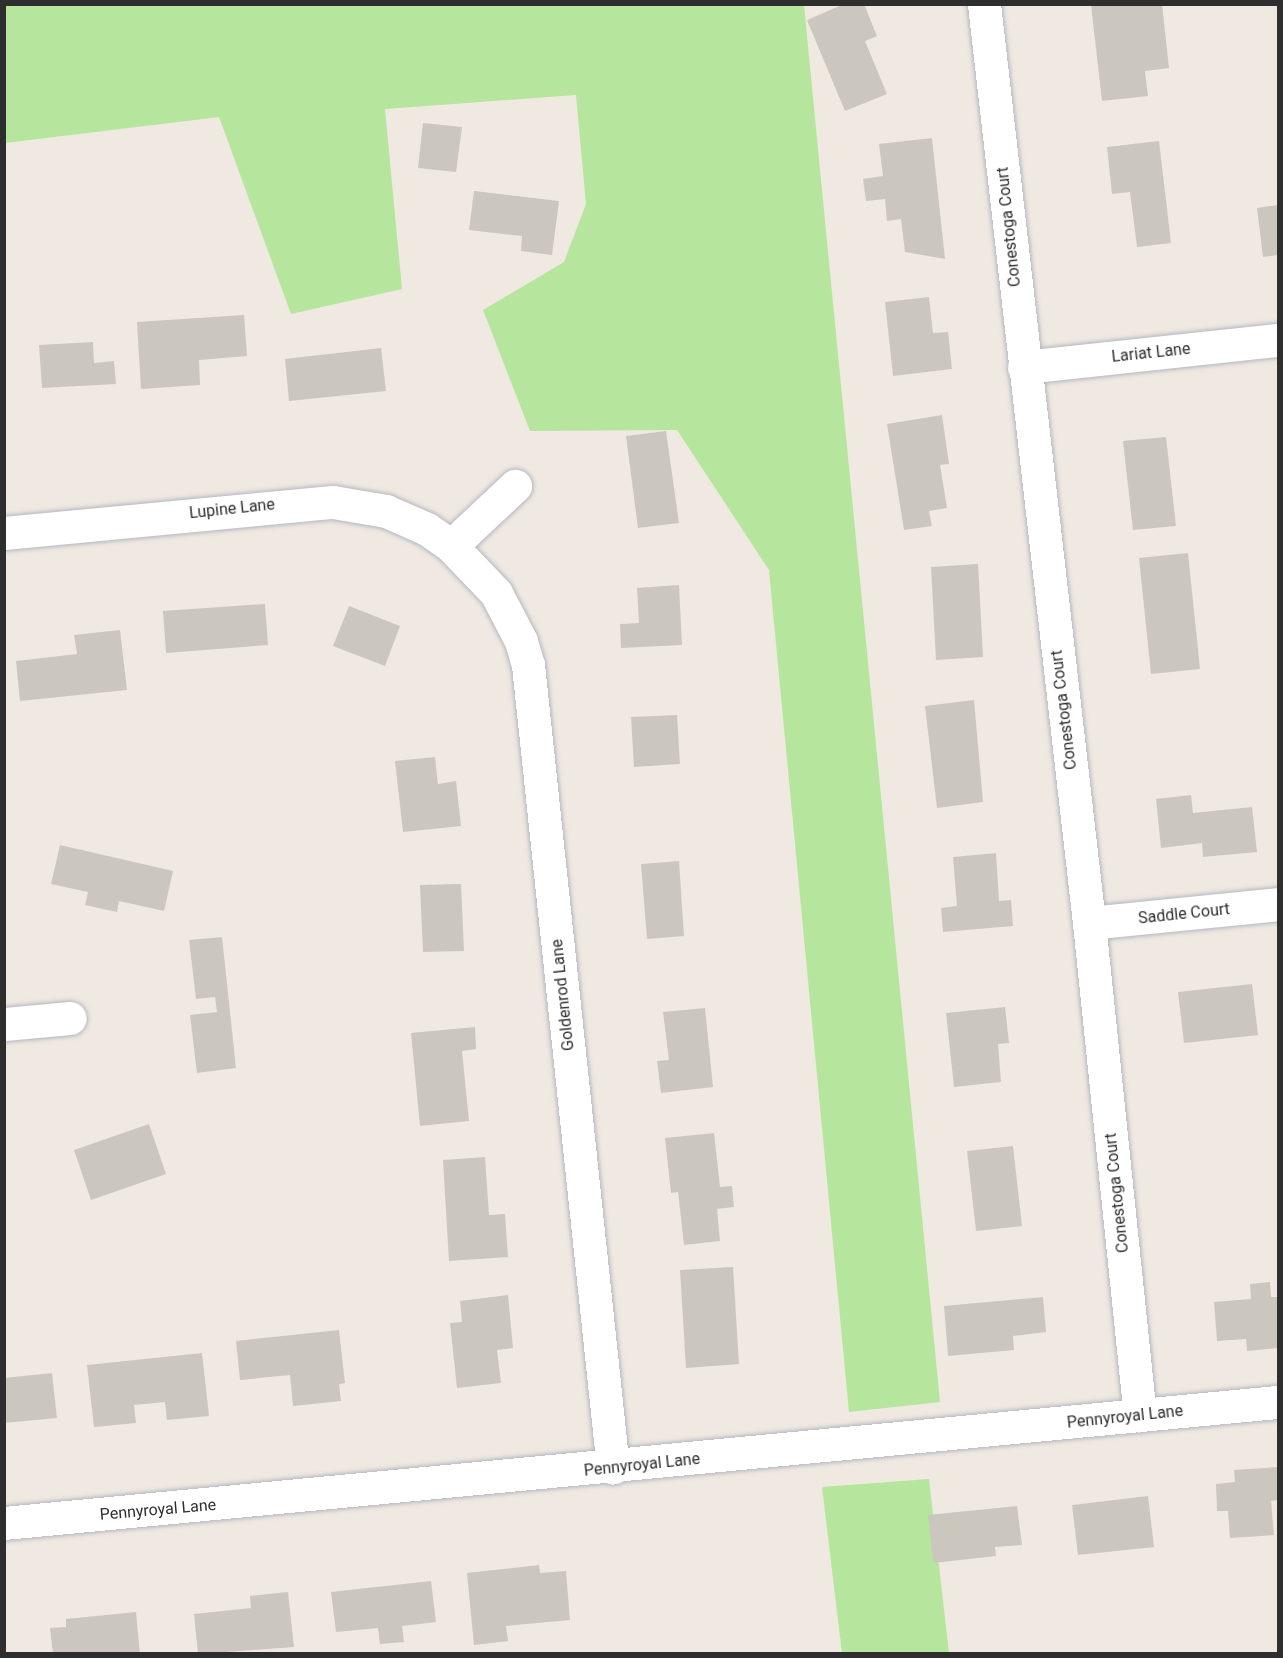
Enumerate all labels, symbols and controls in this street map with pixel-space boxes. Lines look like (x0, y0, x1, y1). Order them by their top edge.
street label: Conestoga Court (993, 166, 1025, 288)
street label: Lariat Lane (1111, 339, 1191, 367)
street label: Lupine Lane (188, 495, 276, 523)
street label: Conestoga Court (1047, 649, 1081, 771)
street label: Saddle Court (1137, 900, 1231, 928)
street label: Goldenrod Lane (548, 938, 578, 1052)
street label: Conestoga Court (1101, 1132, 1133, 1254)
street label: Pennyroyal Lane (1066, 1401, 1184, 1433)
street label: Pennyroyal Lane (583, 1449, 701, 1481)
street label: Pennyroyal Lane (99, 1495, 217, 1525)

